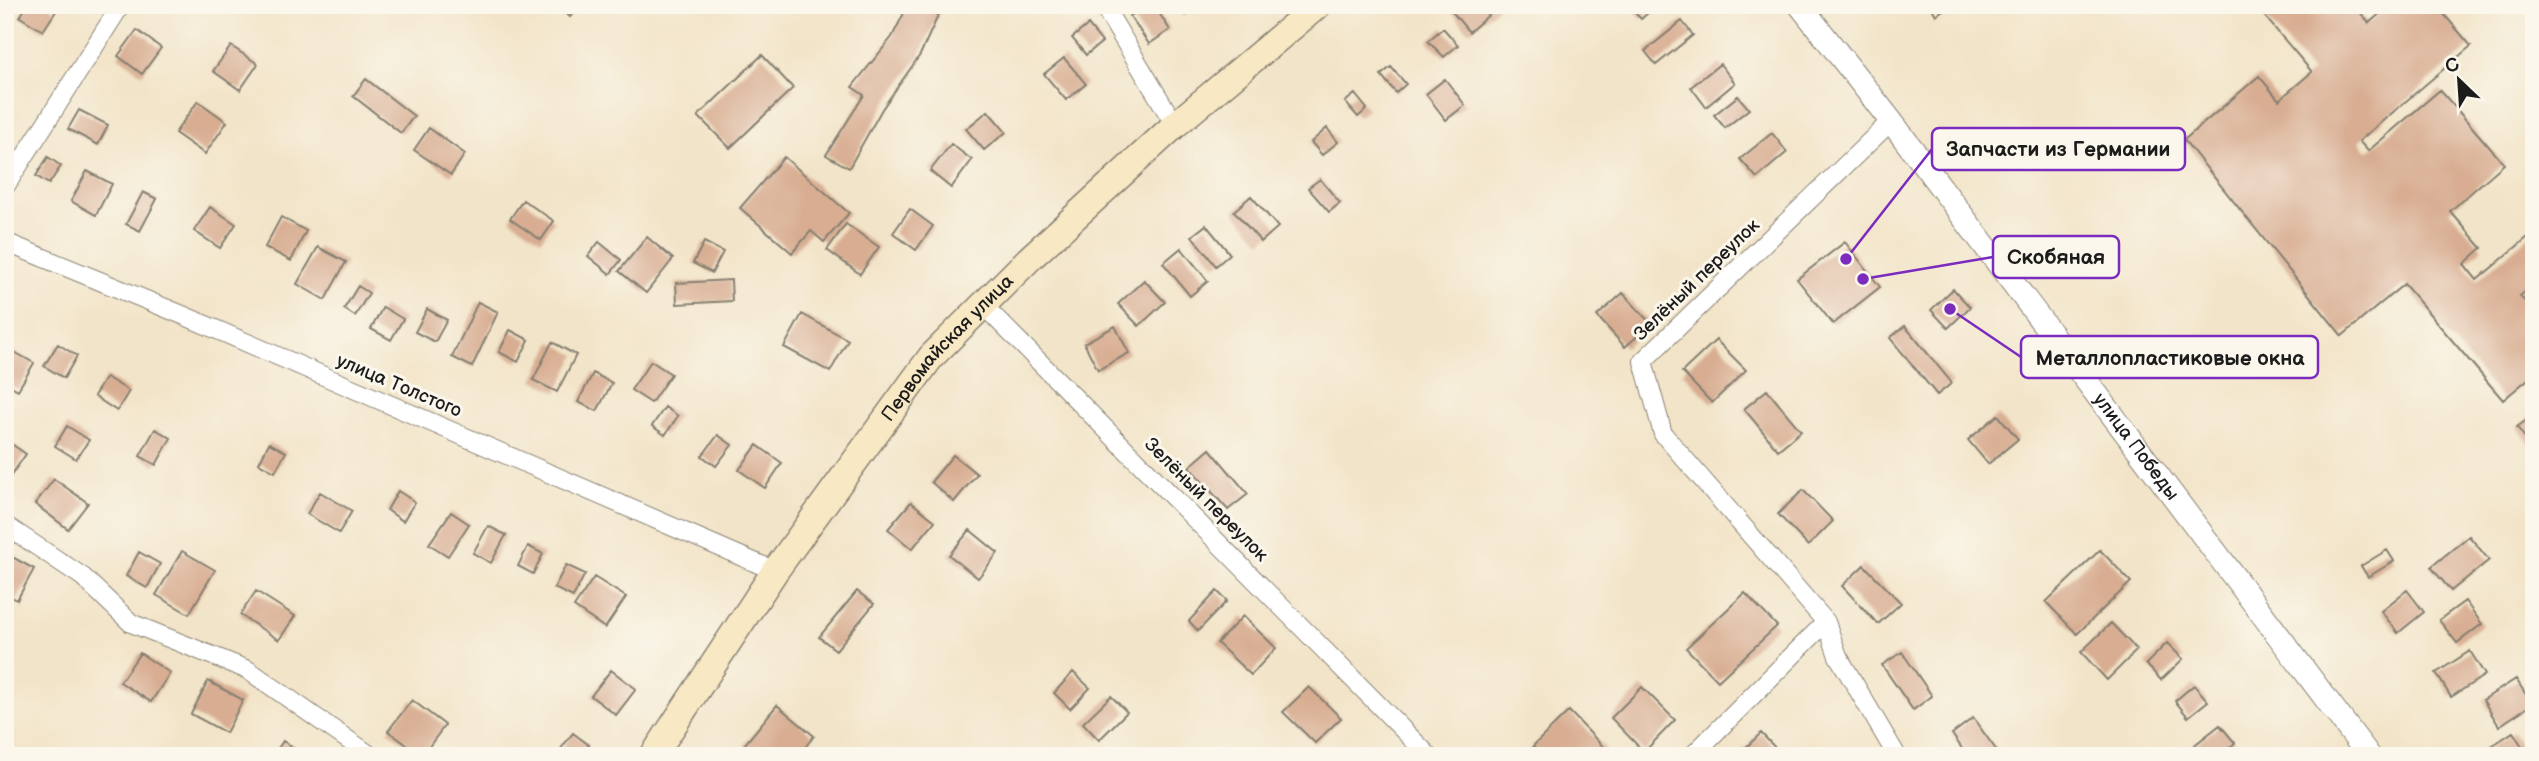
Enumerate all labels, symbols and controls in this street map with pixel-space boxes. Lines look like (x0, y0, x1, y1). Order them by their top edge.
north arrow (2424, 46, 2494, 116)
text: С (2442, 53, 2463, 79)
callout: Запчасти из Германии (1932, 128, 2185, 170)
text: Запчасти из Германии (1946, 137, 2170, 162)
street label: Зелёный переулок (1629, 214, 1765, 346)
callout: Скобяная (1993, 236, 2119, 278)
text: Скобяная (2007, 245, 2105, 270)
street label: Первомайская улица (876, 270, 1018, 426)
callout: Металлопластиковые окна (2021, 336, 2318, 378)
text: Металлопластиковые окна (2036, 346, 2305, 371)
street label: улица Толстого (333, 349, 465, 423)
street label: улица Победы (2088, 389, 2184, 505)
street label: Зелёный переулок (1139, 433, 1273, 567)

